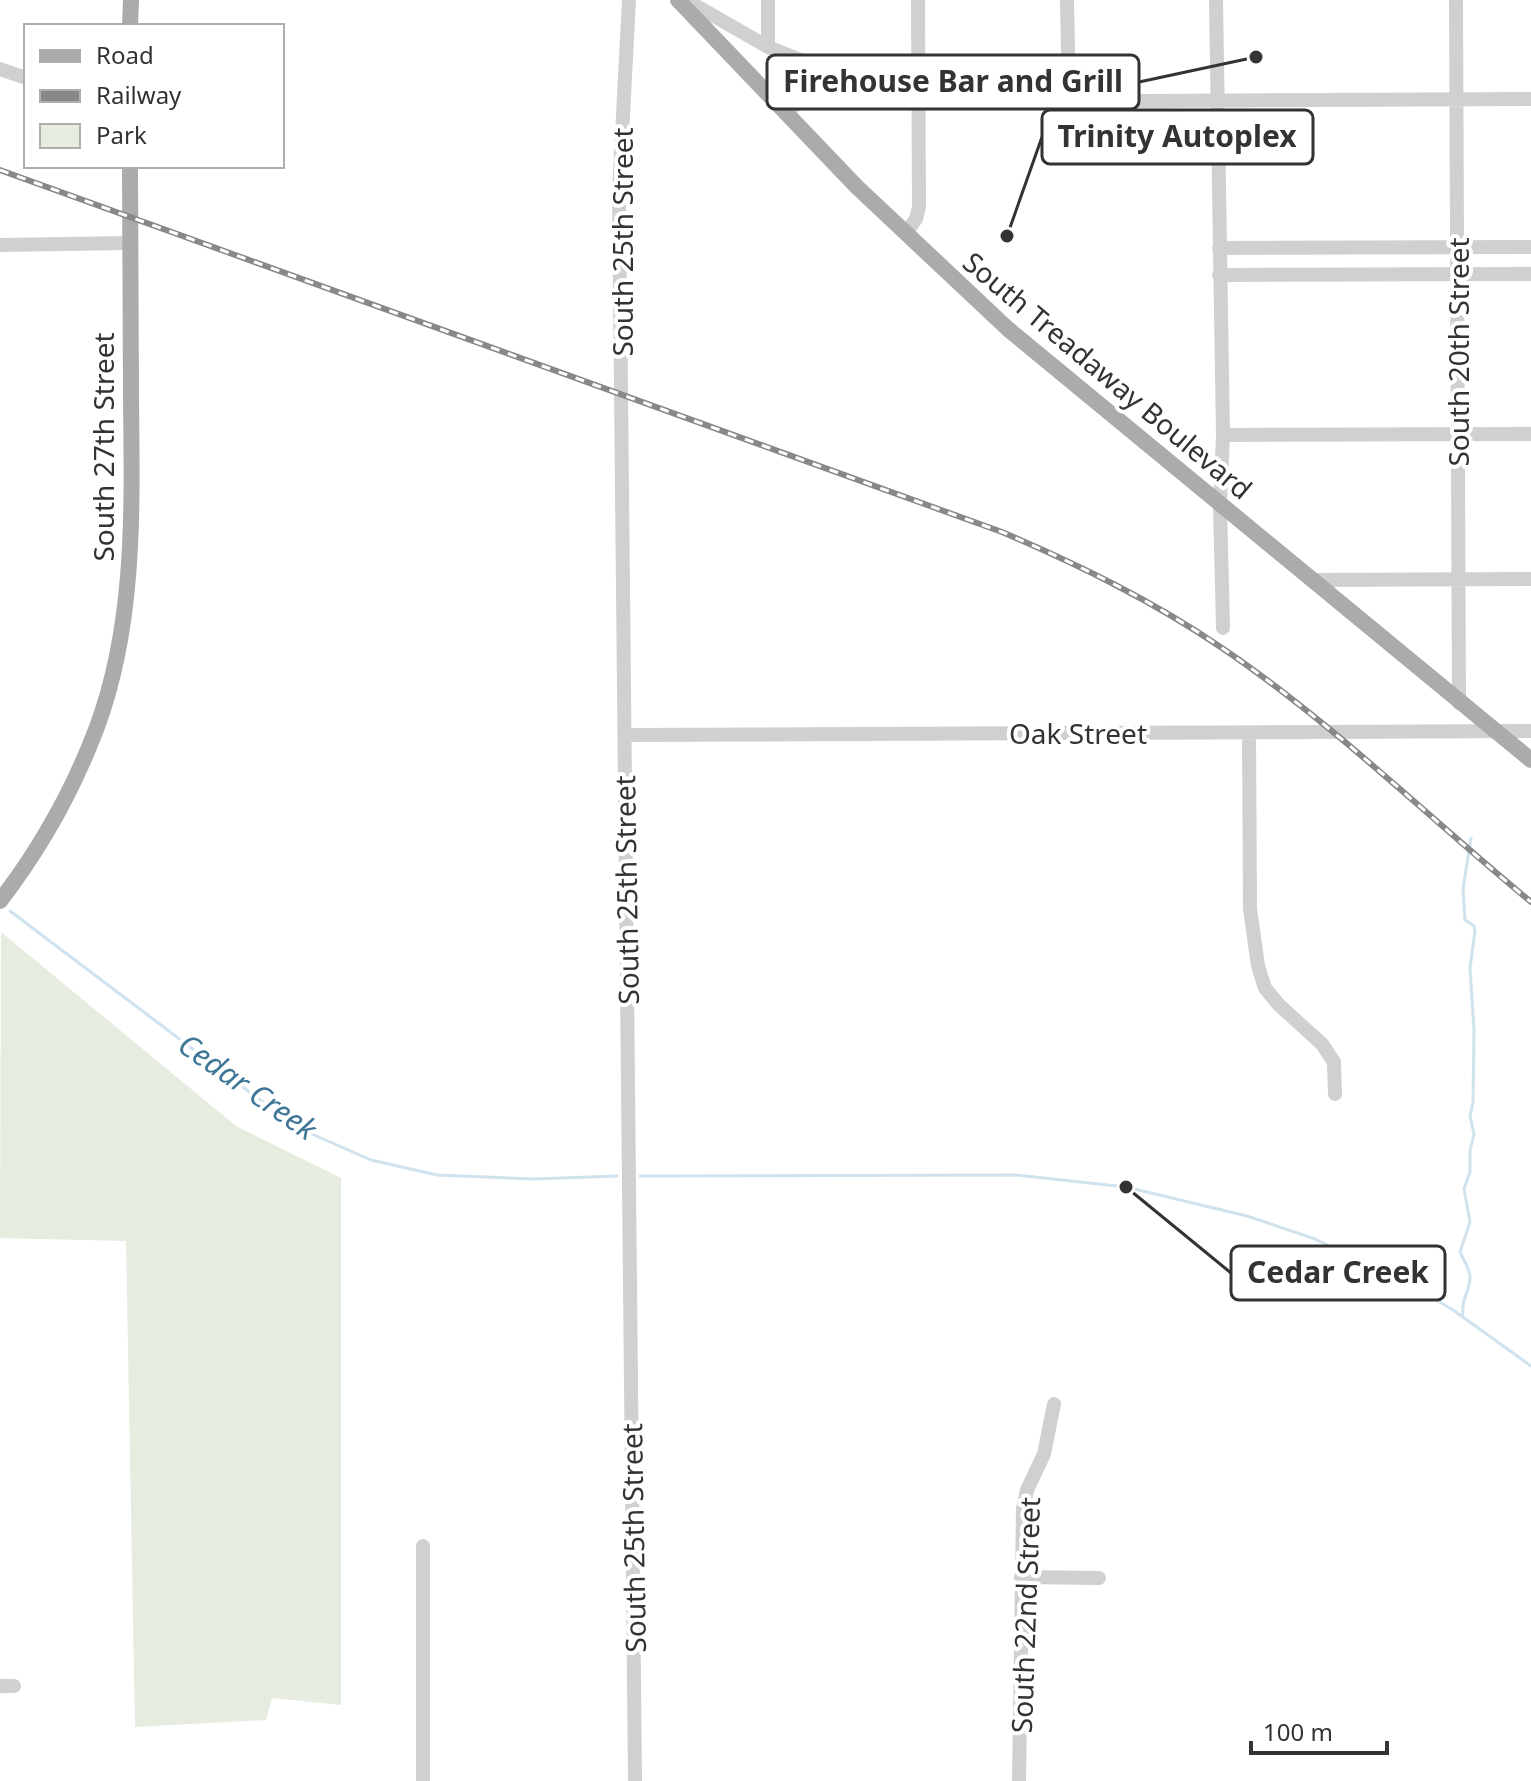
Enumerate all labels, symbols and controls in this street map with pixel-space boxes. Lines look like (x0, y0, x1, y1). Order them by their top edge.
legend (24, 24, 284, 168)
text: Road (96, 38, 154, 71)
callout: Firehouse Bar and Grill (767, 55, 1139, 109)
text: Firehouse Bar and Grill (783, 60, 1123, 101)
text: Railway (96, 78, 182, 111)
callout: Trinity Autoplex (1042, 110, 1313, 164)
text: Trinity Autoplex (1057, 115, 1297, 156)
text: Park (96, 118, 147, 151)
street label: South 25th Street (603, 127, 641, 357)
street label: South 20th Street (1439, 237, 1477, 467)
street label: South Treadaway Boulevard (956, 243, 1260, 507)
street label: South 27th Street (84, 332, 122, 562)
street label: Oak Street (1009, 714, 1147, 752)
street label: South 25th Street (605, 775, 647, 1005)
water label: Cedar Creek (171, 1023, 326, 1149)
callout: Cedar Creek (1231, 1246, 1445, 1300)
text: Cedar Creek (1247, 1251, 1429, 1292)
street label: South 25th Street (612, 1423, 654, 1653)
street label: South 22nd Street (1002, 1496, 1048, 1734)
scale bar (1251, 1705, 1387, 1755)
text: 100 m (1263, 1715, 1333, 1748)

